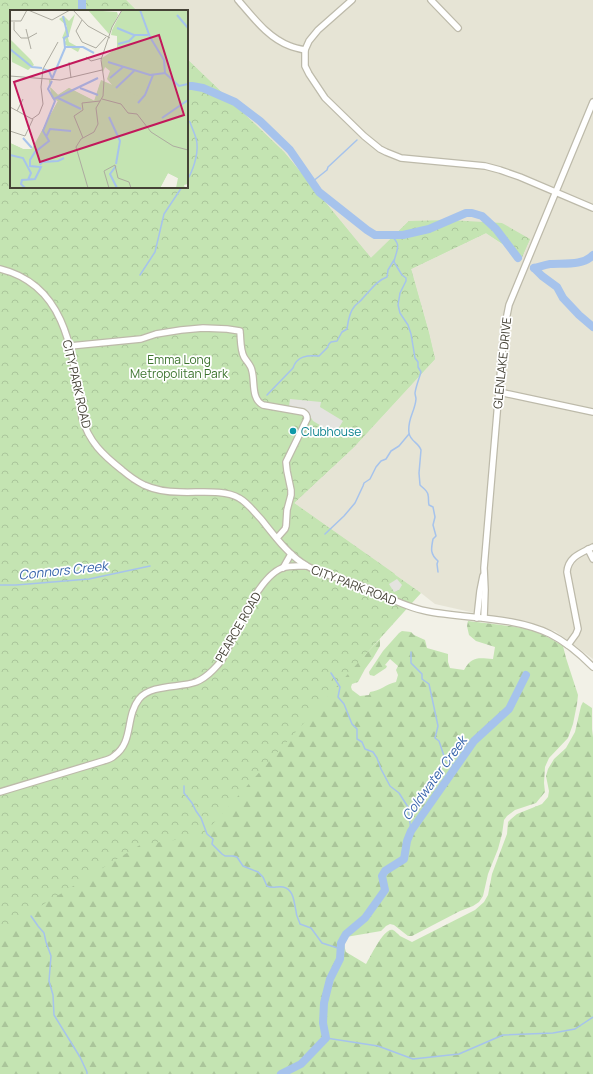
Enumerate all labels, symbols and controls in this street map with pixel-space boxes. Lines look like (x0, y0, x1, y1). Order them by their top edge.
inset map (10, 10, 188, 188)
street label: GLENLAKE DRIVE (489, 316, 515, 410)
street label: CITY PARK ROAD (59, 338, 95, 430)
park label: Emma Long Metropolitan Park (130, 351, 229, 382)
place label: Clubhouse (301, 423, 361, 440)
marker: Clubhouse (288, 426, 298, 436)
water label: Connors Creek (18, 556, 111, 584)
street label: CITY PARK ROAD (309, 561, 399, 609)
street label: PEARCE ROAD (211, 589, 265, 665)
water label: Coldwater Creek (397, 730, 472, 824)

